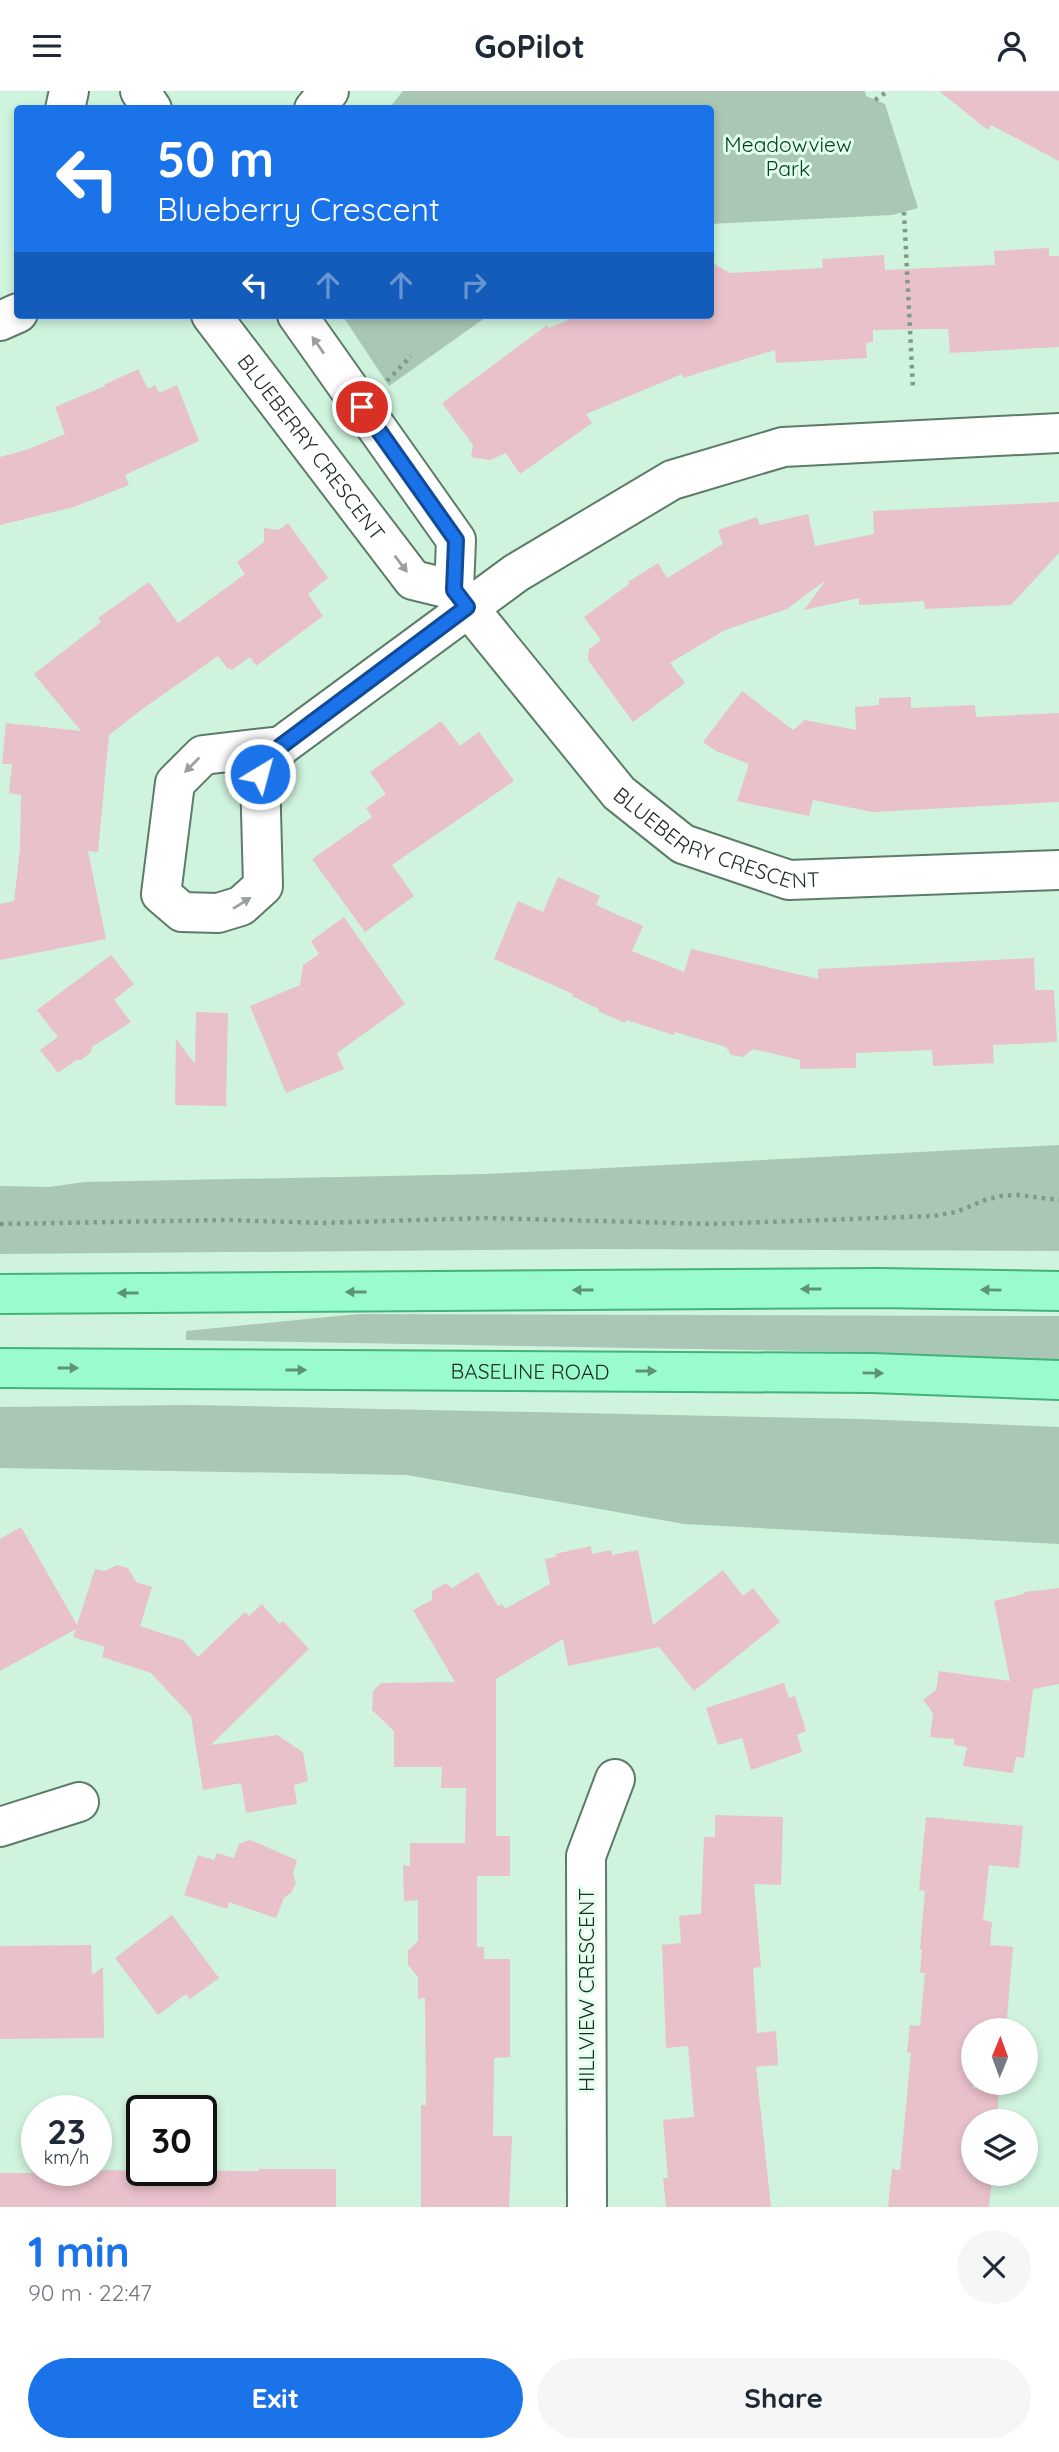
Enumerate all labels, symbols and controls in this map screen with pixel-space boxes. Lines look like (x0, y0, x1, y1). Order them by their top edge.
text: GoPilot (474, 26, 585, 66)
icon: menu (28, 27, 66, 65)
icon: person (993, 27, 1031, 65)
text: 50 m (157, 128, 274, 189)
park label: Meadowview Park (724, 131, 852, 181)
icon: left (42, 133, 133, 224)
text: Blueberry Crescent (157, 189, 440, 229)
icon: left (236, 266, 274, 304)
icon: ahead (309, 266, 347, 304)
icon: ahead (382, 266, 420, 304)
icon: right (455, 266, 493, 304)
one-way arrow (311, 336, 325, 354)
street label: BLUEBERRY CRESCENT (232, 349, 391, 545)
pin (332, 377, 392, 437)
icon: arrive (343, 388, 381, 426)
one-way arrow (394, 555, 408, 573)
position arrow (223, 737, 297, 811)
one-way arrow (184, 757, 201, 774)
street label: BLUEBERRY CRESCENT (609, 781, 820, 893)
one-way arrow (232, 896, 251, 909)
one-way arrow (799, 1283, 821, 1295)
one-way arrow (572, 1284, 594, 1296)
one-way arrow (980, 1284, 1002, 1296)
one-way arrow (344, 1286, 366, 1298)
one-way arrow (117, 1288, 139, 1299)
street label: BASELINE ROAD (450, 1358, 610, 1384)
one-way arrow (57, 1362, 79, 1374)
one-way arrow (285, 1364, 307, 1375)
one-way arrow (635, 1366, 657, 1377)
one-way arrow (862, 1367, 884, 1379)
street label: HILLVIEW CRESCENT (573, 1888, 599, 2092)
north arrow (961, 2018, 1038, 2095)
map controls (961, 2018, 1038, 2186)
speed limit sign: 30 (126, 2095, 217, 2186)
text: 23 (47, 2109, 86, 2153)
button: layers (961, 2109, 1038, 2186)
text: km/h (44, 2146, 89, 2169)
text: 1 min (28, 2225, 130, 2278)
button: close (957, 2230, 1031, 2304)
text: 90 m · 22:47 (28, 2278, 152, 2307)
button: Exit (28, 2358, 523, 2438)
button: Share (537, 2358, 1031, 2438)

